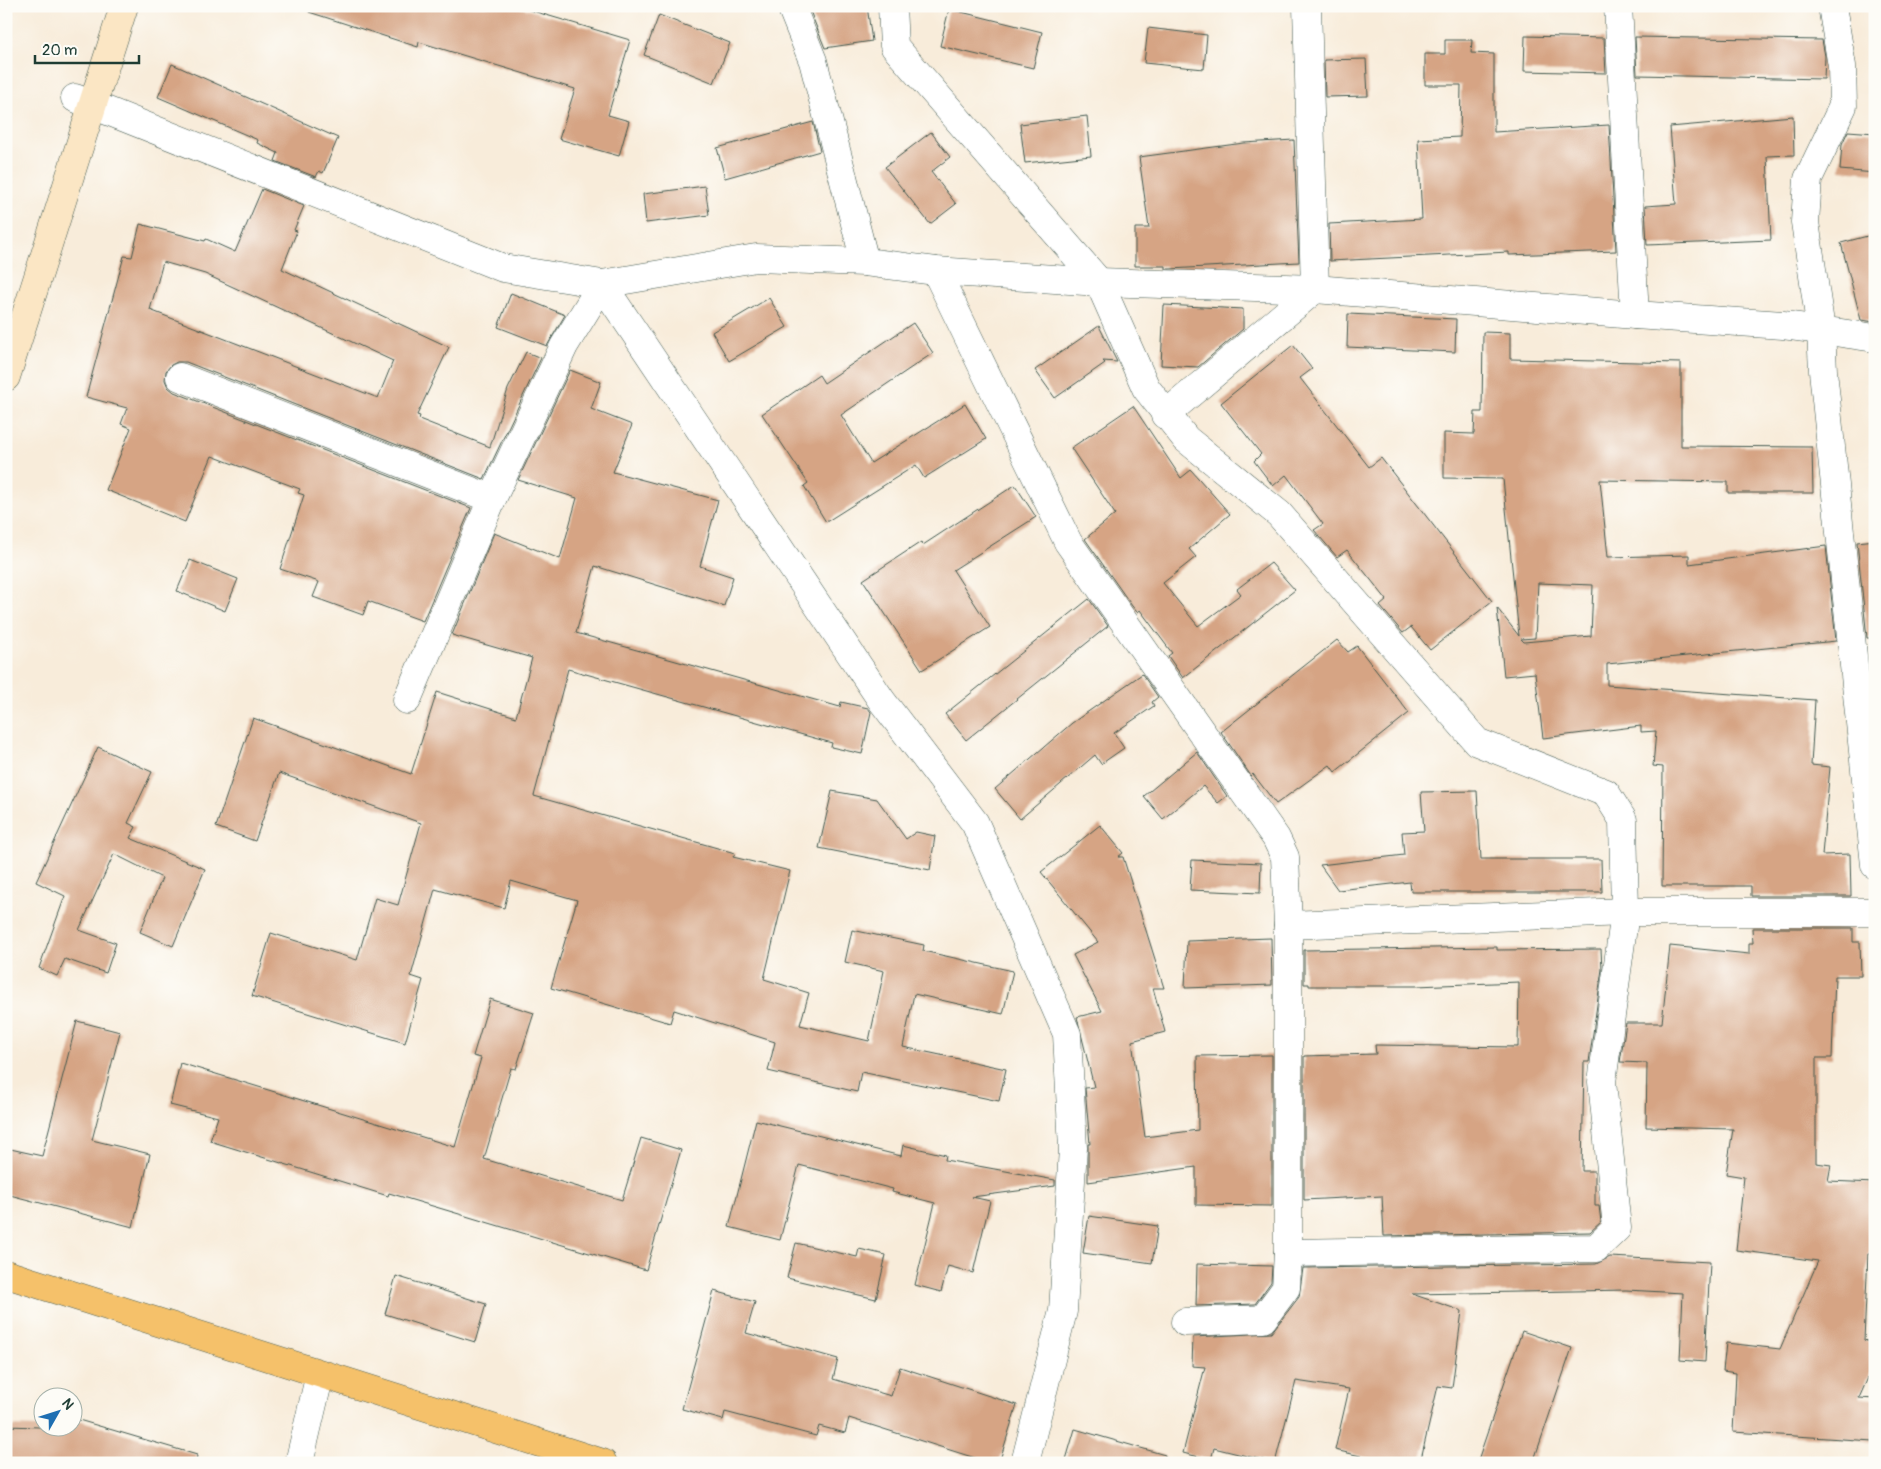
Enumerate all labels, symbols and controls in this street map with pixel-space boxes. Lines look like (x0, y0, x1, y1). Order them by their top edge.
scale bar (35, 32, 139, 64)
text: 20 m (42, 41, 77, 60)
north arrow (32, 1386, 82, 1436)
text: N (58, 1395, 77, 1413)

